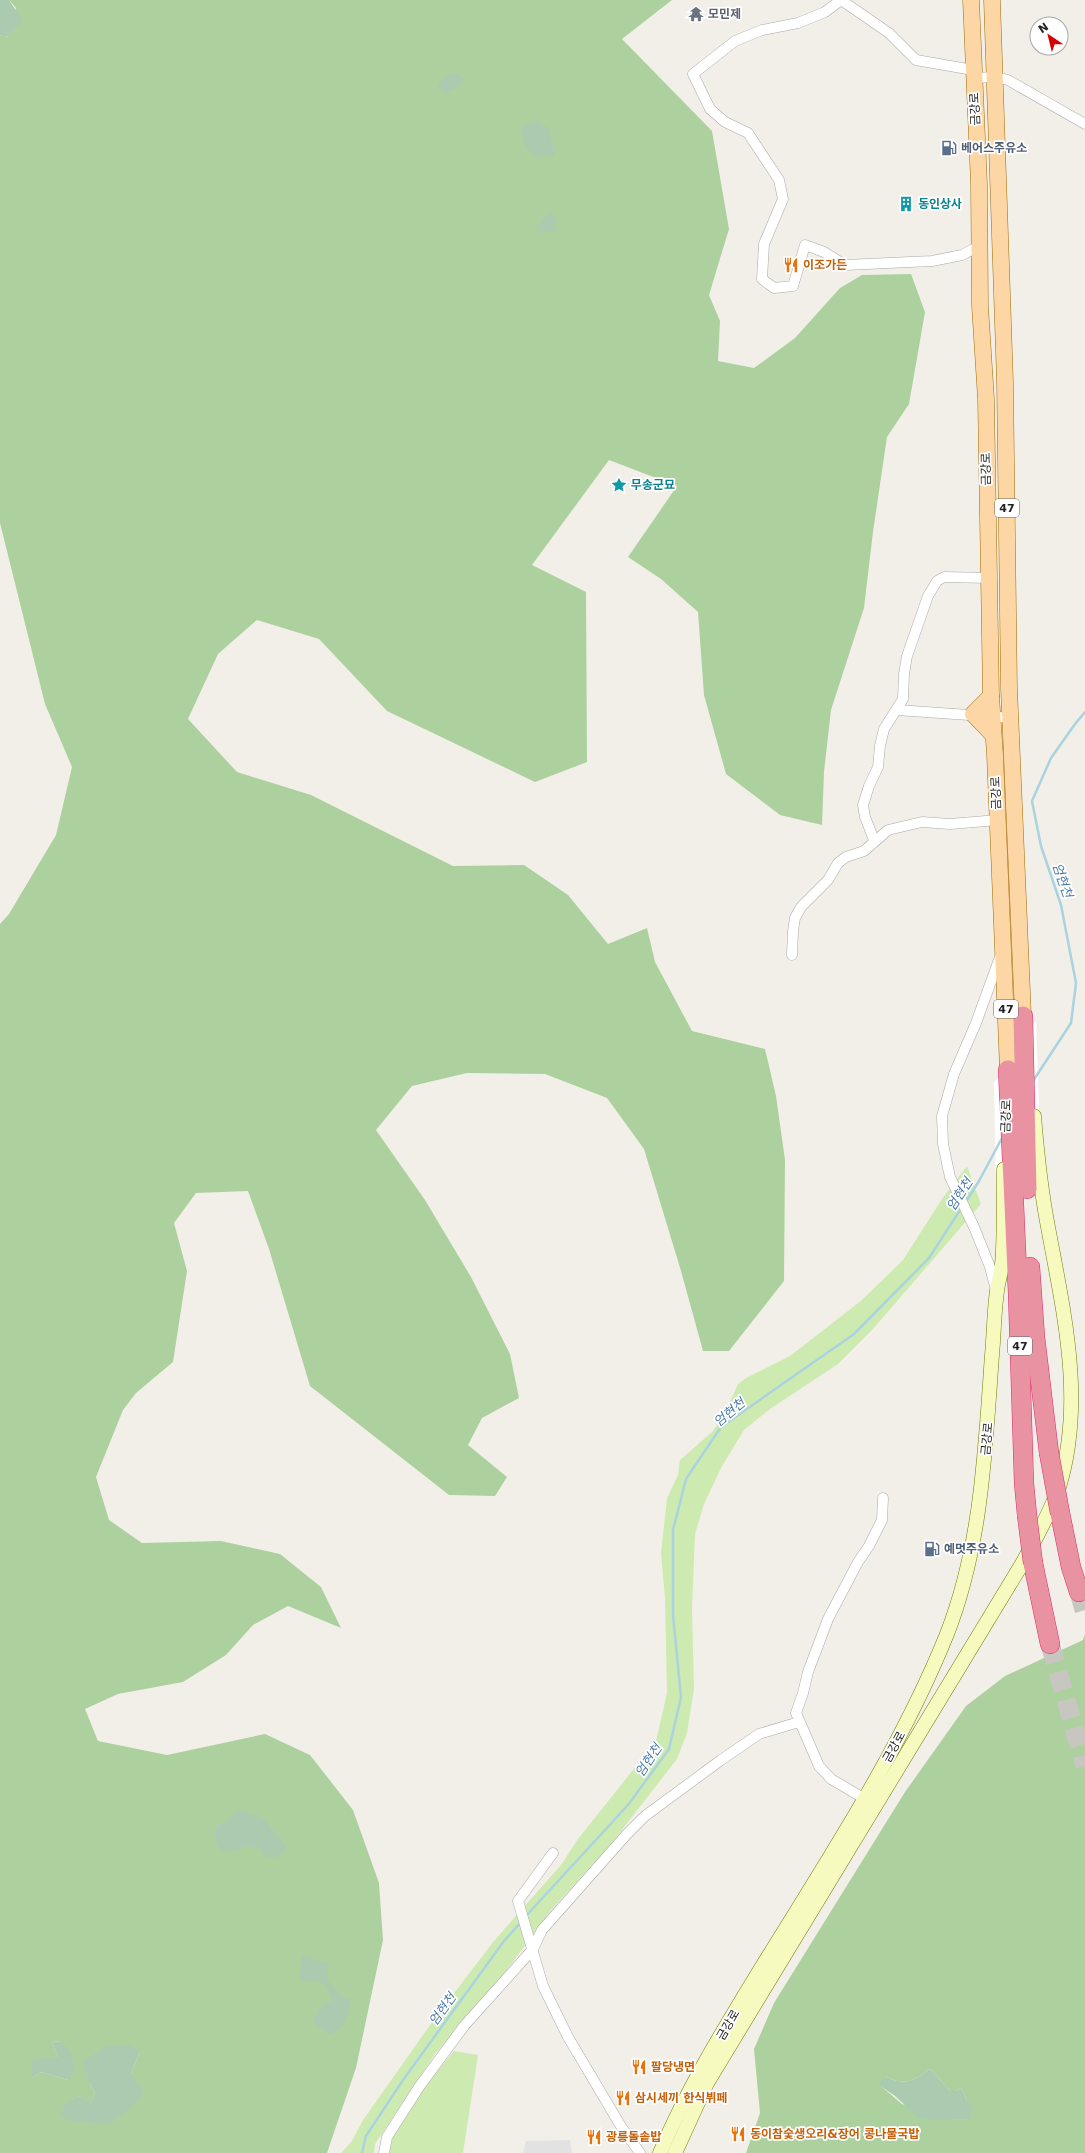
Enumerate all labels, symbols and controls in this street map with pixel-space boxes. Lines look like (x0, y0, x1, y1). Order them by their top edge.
temple icon: 모민제 (687, 5, 705, 23)
place label: 모민제 (708, 7, 741, 21)
north arrow (1029, 16, 1069, 56)
text: N (1036, 20, 1051, 36)
street label: 금강로 (967, 92, 983, 126)
fuel station icon: 베어스주유소 (940, 139, 958, 157)
place label: 베어스주유소 (961, 141, 1027, 155)
building icon: 동인상사 (897, 195, 915, 213)
place label: 동인상사 (918, 197, 962, 211)
restaurant icon: 이조가든 (782, 256, 800, 274)
place label: 이조가든 (803, 258, 847, 272)
street label: 금강로 (979, 452, 993, 486)
place icon: 무송군묘 (610, 476, 628, 494)
place label: 무송군묘 (631, 478, 675, 492)
road number: 47 (995, 499, 1019, 517)
street label: 금강로 (988, 776, 1004, 810)
water label: 엄현천 (1050, 861, 1076, 901)
road number: 47 (994, 1000, 1018, 1018)
street label: 금강로 (998, 1099, 1014, 1133)
water label: 엄현천 (943, 1174, 976, 1213)
road number: 47 (1008, 1337, 1032, 1355)
water label: 엄현천 (711, 1395, 749, 1430)
street label: 금강로 (979, 1422, 995, 1456)
fuel station icon: 예멋주유소 (923, 1540, 941, 1558)
place label: 예멋주유소 (944, 1542, 999, 1556)
street label: 금강로 (880, 1729, 908, 1765)
water label: 엄현천 (632, 1740, 665, 1779)
water label: 엄현천 (426, 1990, 460, 2028)
street label: 금강로 (714, 2007, 742, 2043)
restaurant icon: 팔당냉면 (630, 2058, 648, 2076)
place label: 팔당냉면 (651, 2060, 695, 2074)
restaurant icon: 삼시세끼 한식뷔페 (614, 2089, 632, 2107)
place label: 삼시세끼 한식뷔페 (635, 2091, 728, 2105)
restaurant icon: 동이참숯생오리&장어 콩나물국밥 (729, 2125, 747, 2143)
place label: 동이참숯생오리&장어 콩나물국밥 (750, 2127, 919, 2141)
restaurant icon: 광릉돌솥밥 (585, 2128, 603, 2146)
place label: 광릉돌솥밥 (606, 2130, 661, 2144)

